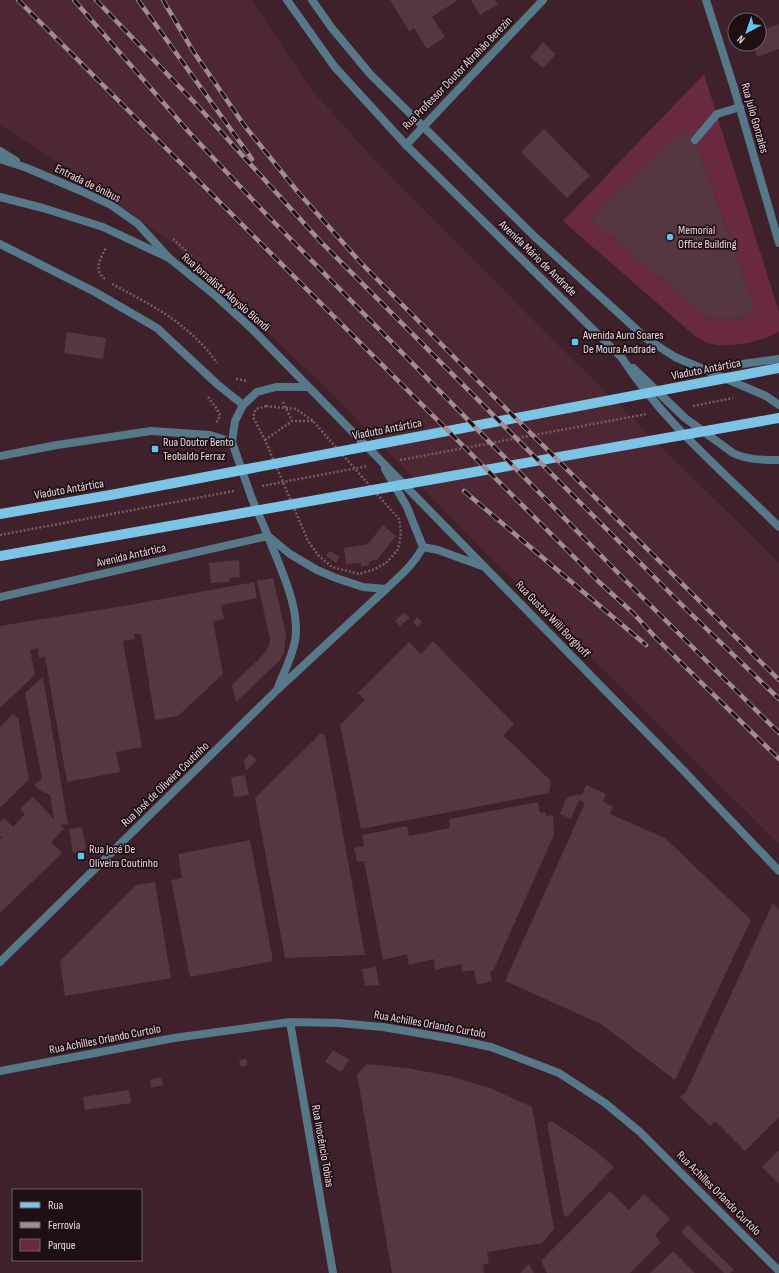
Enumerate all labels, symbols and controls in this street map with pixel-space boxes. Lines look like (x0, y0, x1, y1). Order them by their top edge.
north arrow (727, 12, 767, 52)
street label: Rua Professor Doutor Abrahão Berezin (399, 14, 515, 133)
text: N (734, 32, 747, 46)
street label: Rua Julio Gonzales (737, 81, 772, 155)
street label: Entrada de ônibus (52, 161, 123, 206)
street label: Avenida Mário de Andrade (495, 217, 580, 299)
place label: Memorial Office Building (678, 223, 737, 252)
marker: Memorial Office Building (665, 232, 675, 242)
street label: Rua Jornalista Aloysio Biondi (178, 250, 273, 335)
place label: Avenida Auro Soares De Moura Andrade (582, 328, 664, 357)
marker: Avenida Auro Soares De Moura Andrade (570, 337, 580, 347)
street label: Viaduto Antártica (670, 355, 742, 384)
street label: Viaduto Antártica (351, 415, 423, 444)
place label: Rua Doutor Bento Teobaldo Ferraz (163, 435, 234, 464)
marker: Rua Doutor Bento Teobaldo Ferraz (150, 444, 160, 454)
street label: Viaduto Antártica (33, 476, 105, 503)
street label: Avenida Antártica (94, 540, 168, 571)
street label: Rua Gustav Willi Borghoff (512, 578, 593, 661)
street label: Rua José de Oliveira Coutinho (118, 739, 212, 830)
place label: Rua José De Oliveira Coutinho (89, 842, 158, 871)
marker: Rua José De Oliveira Coutinho (76, 851, 86, 861)
street label: Rua Achilles Orlando Curtolo (373, 1007, 487, 1042)
street label: Rua Achilles Orlando Curtolo (48, 1021, 162, 1058)
street label: Rua Inocêncio Tobias (308, 1104, 337, 1188)
street label: Rua Achilles Orlando Curtolo (673, 1148, 764, 1239)
legend (12, 1189, 142, 1261)
text: Rua (48, 1198, 64, 1213)
text: Ferrovia (48, 1218, 81, 1233)
text: Parque (48, 1238, 76, 1253)

